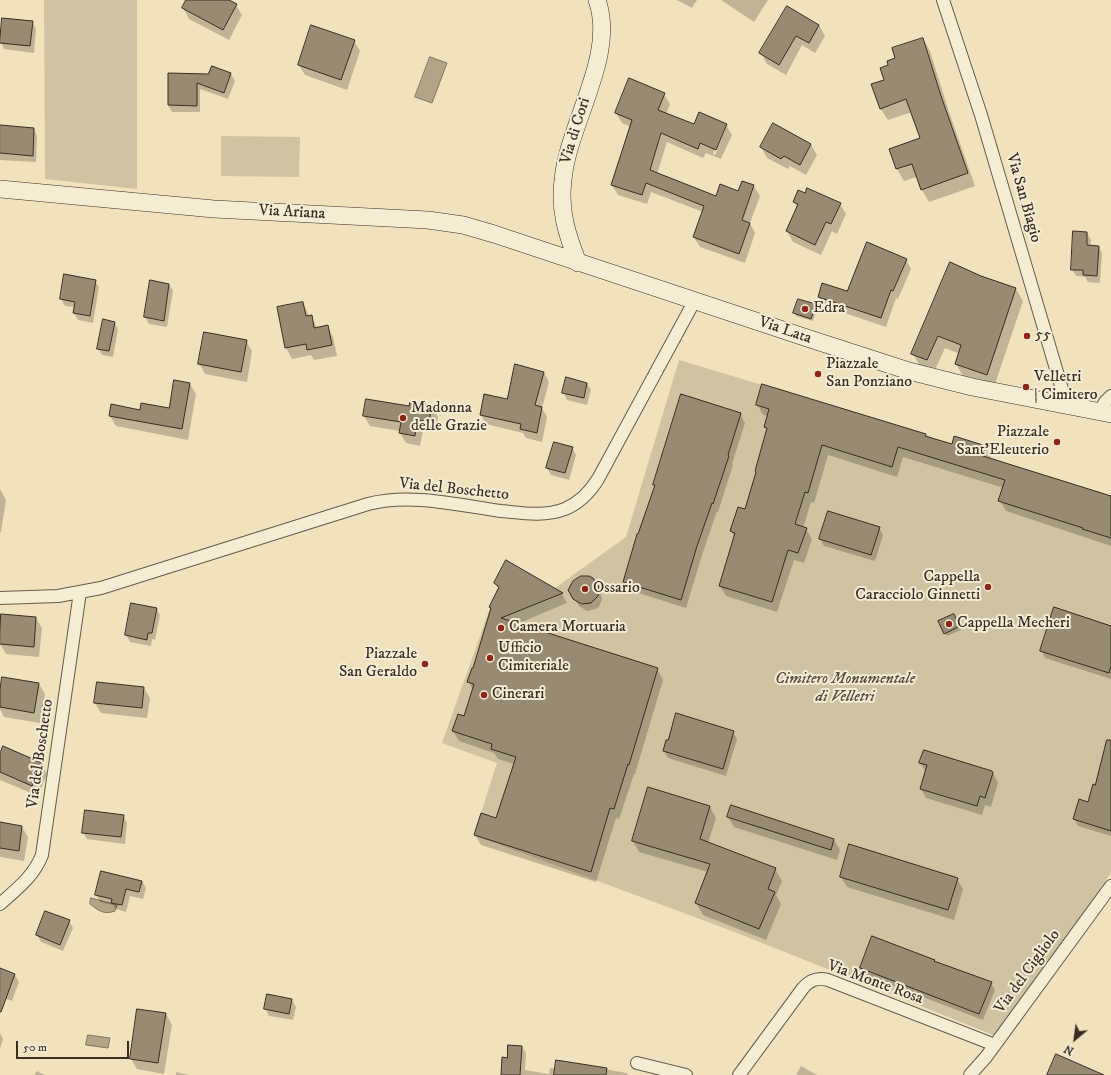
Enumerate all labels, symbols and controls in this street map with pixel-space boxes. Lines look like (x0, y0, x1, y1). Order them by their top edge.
street label: Via di Cori (557, 96, 595, 166)
street label: Via San Biagio (1001, 151, 1045, 245)
street label: Via Ariana (258, 202, 326, 224)
place label: Edra (813, 299, 845, 319)
marker: Edra (800, 304, 810, 314)
street label: Via Lata (756, 313, 814, 349)
place label: 55 (1035, 326, 1051, 346)
marker: 55 (1022, 331, 1032, 341)
place label: Piazzale San Ponziano (826, 355, 912, 393)
place label: Velletri | Cimitero (1034, 368, 1098, 406)
marker: Piazzale San Ponziano (813, 369, 823, 379)
marker: Velletri | Cimitero (1021, 382, 1031, 392)
place label: Madonna delle Grazie (411, 399, 487, 437)
marker: Madonna delle Grazie (398, 413, 408, 423)
place label: Piazzale Sant'Eleuterio (956, 423, 1049, 461)
marker: Piazzale Sant'Eleuterio (1052, 437, 1062, 447)
street label: Via del Boschetto (398, 475, 510, 505)
place label: Cappella Caracciolo Ginnetti (855, 568, 980, 606)
place label: Ossario (593, 579, 640, 599)
marker: Cappella Caracciolo Ginnetti (983, 582, 993, 592)
marker: Ossario (580, 584, 590, 594)
place label: Cappella Mecheri (957, 614, 1070, 634)
place label: Camera Mortuaria (509, 618, 626, 638)
marker: Cappella Mecheri (944, 619, 954, 629)
marker: Camera Mortuaria (496, 623, 506, 633)
place label: Ufficio Cimiteriale (498, 639, 569, 677)
place label: Piazzale San Geraldo (339, 645, 417, 683)
marker: Ufficio Cimiteriale (485, 653, 495, 663)
marker: Piazzale San Geraldo (420, 659, 430, 669)
park label: Cimitero Monumentale di Velletri (775, 670, 915, 708)
place label: Cinerari (492, 685, 544, 705)
marker: Cinerari (479, 690, 489, 700)
street label: Via del Boschetto (24, 698, 58, 810)
street label: Via del Cigliolo (991, 926, 1065, 1018)
street label: Via Monte Rosa (825, 957, 925, 1009)
north arrow (1055, 1019, 1095, 1059)
scale bar (18, 1033, 131, 1059)
text: 50 m (23, 1040, 47, 1055)
text: N (1062, 1041, 1077, 1058)

